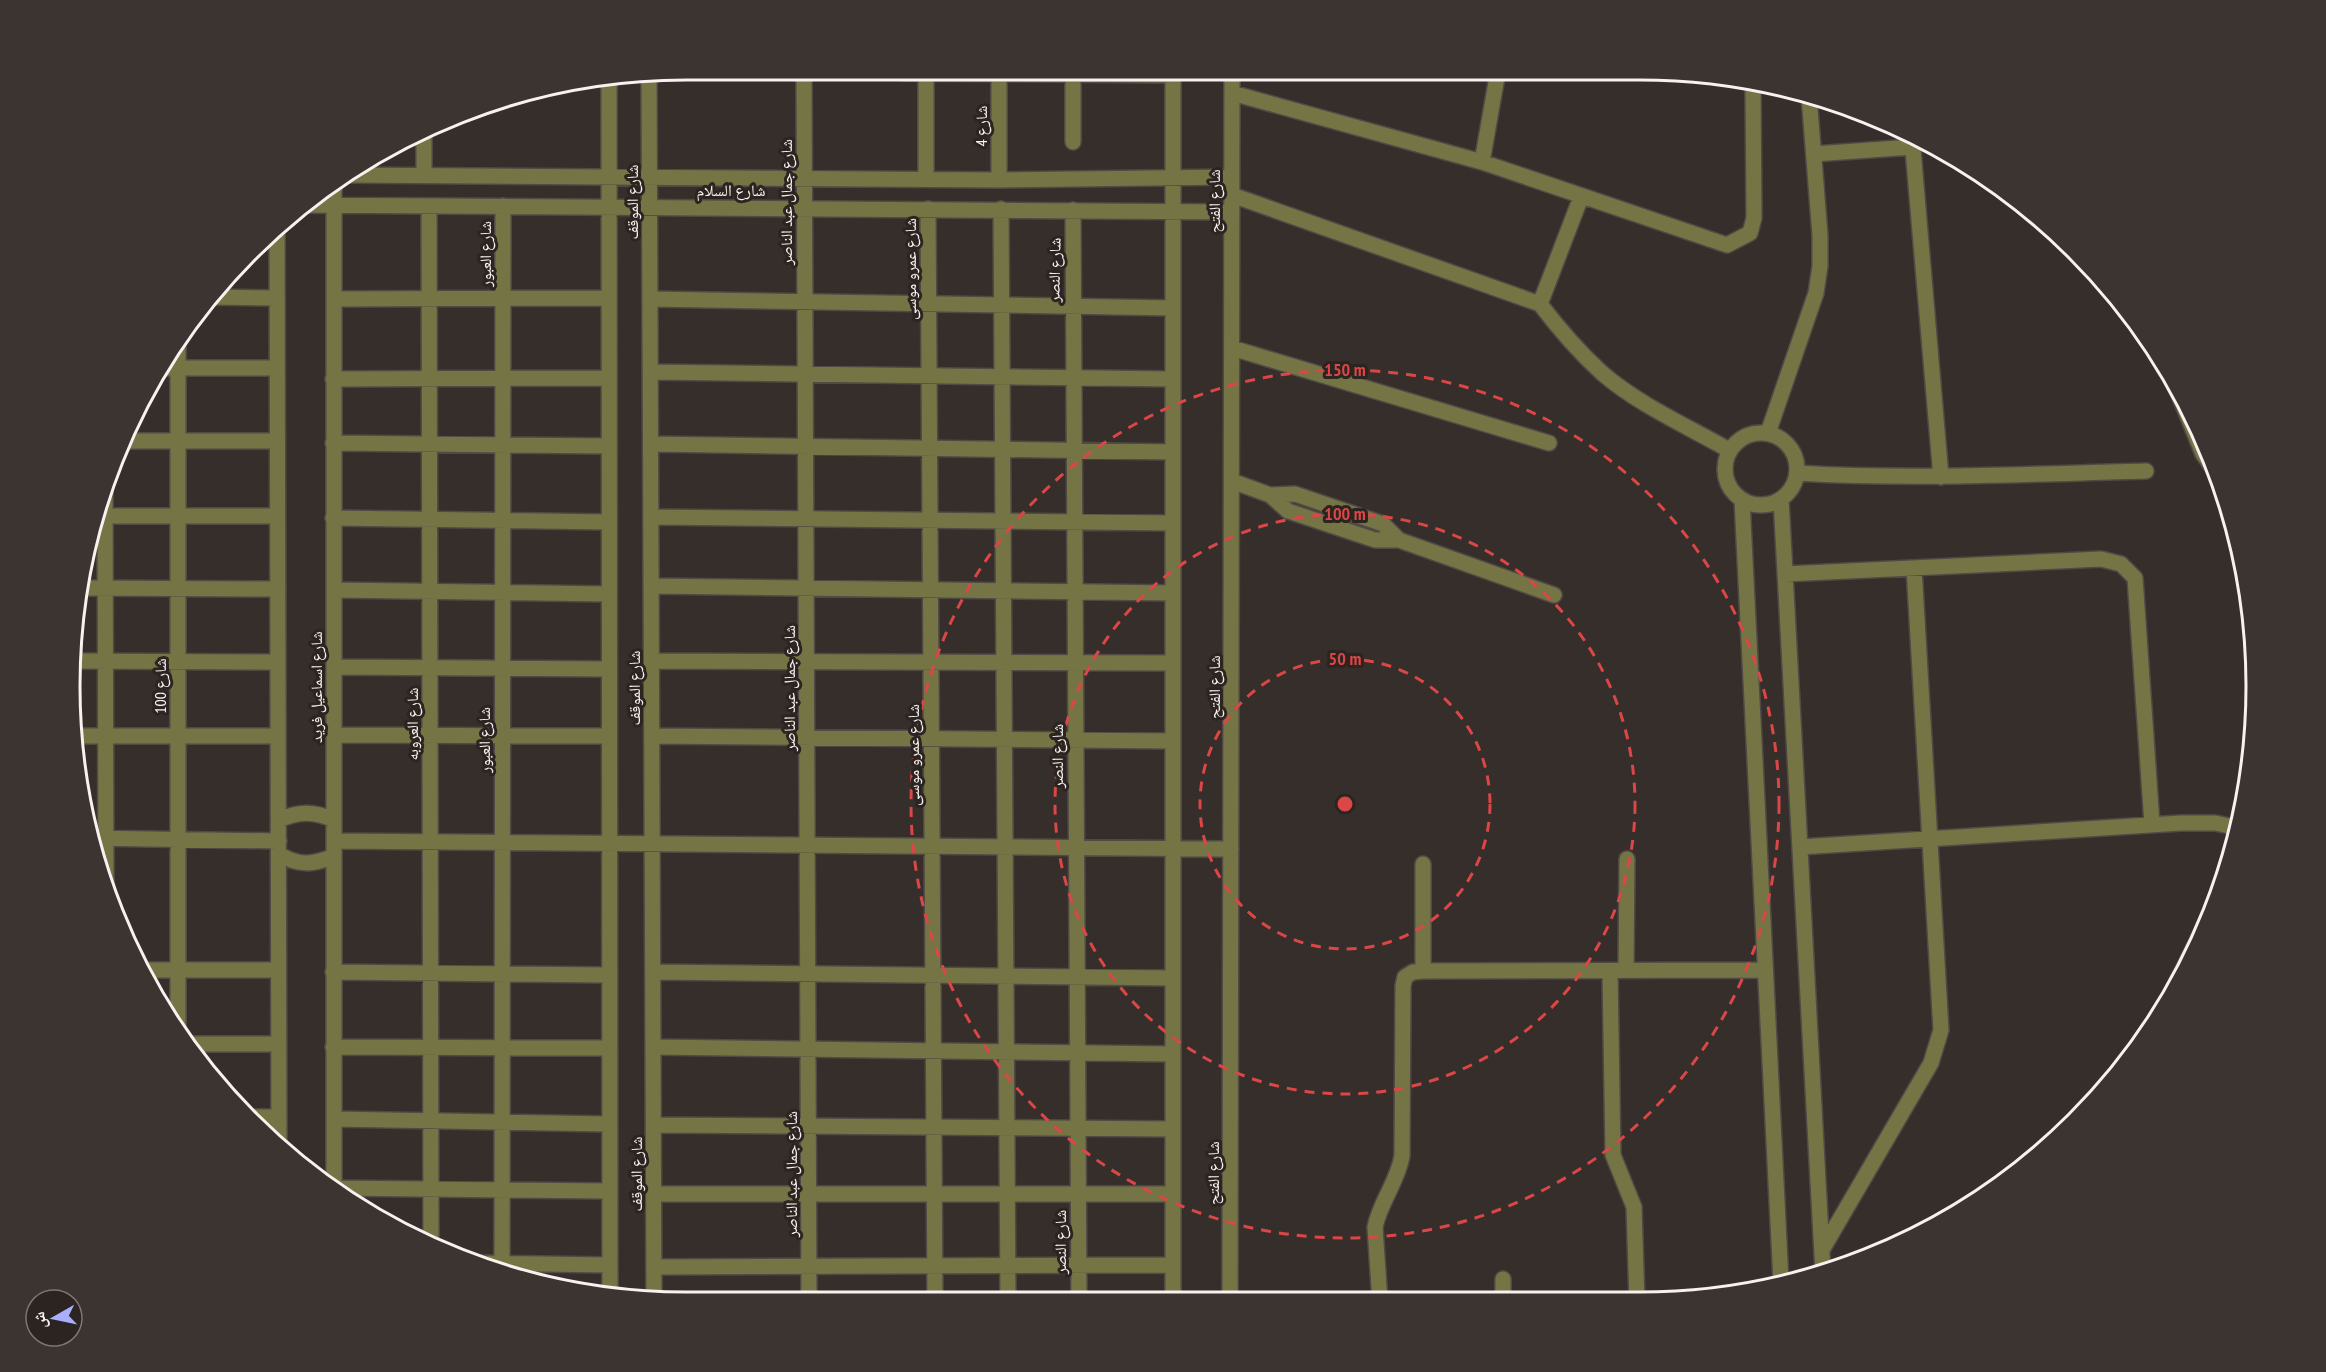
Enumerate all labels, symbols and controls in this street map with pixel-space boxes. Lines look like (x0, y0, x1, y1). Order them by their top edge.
street label: شارع 4 (971, 105, 992, 147)
street label: شارع جمال عبد الناصر (776, 139, 797, 266)
street label: شارع الموقف (622, 165, 643, 239)
street label: شارع الفتح (1204, 169, 1225, 233)
street label: شارع السلام (696, 180, 766, 201)
street label: شارع عمرو موسى (900, 218, 921, 320)
street label: شارع العبور (475, 221, 496, 288)
street label: شارع النصر (1043, 238, 1066, 303)
text: 150 m (1324, 358, 1366, 381)
text: 100 m (1324, 502, 1366, 525)
street label: شارع جمال عبد الناصر (779, 625, 800, 752)
street label: شارع اسماعيل فريد (306, 631, 327, 743)
text: 50 m (1329, 647, 1361, 670)
street label: شارع الموقف (624, 651, 645, 725)
street label: شارع الفتح (1204, 655, 1225, 719)
street label: شارع 100 (150, 658, 171, 714)
street label: شارع العروبه (402, 687, 423, 761)
street label: شارع عمرو موسى (903, 704, 924, 806)
street label: شارع العبور (474, 707, 495, 774)
street label: شارع النصر (1047, 724, 1068, 789)
centre of rings (1335, 794, 1355, 814)
street label: شارع جمال عبد الناصر (781, 1111, 802, 1238)
street label: شارع الموقف (626, 1137, 647, 1211)
street label: شارع الفتح (1203, 1141, 1224, 1205)
street label: شارع النصر (1050, 1210, 1071, 1275)
north arrow (24, 1288, 84, 1348)
text: ش (28, 1310, 50, 1330)

